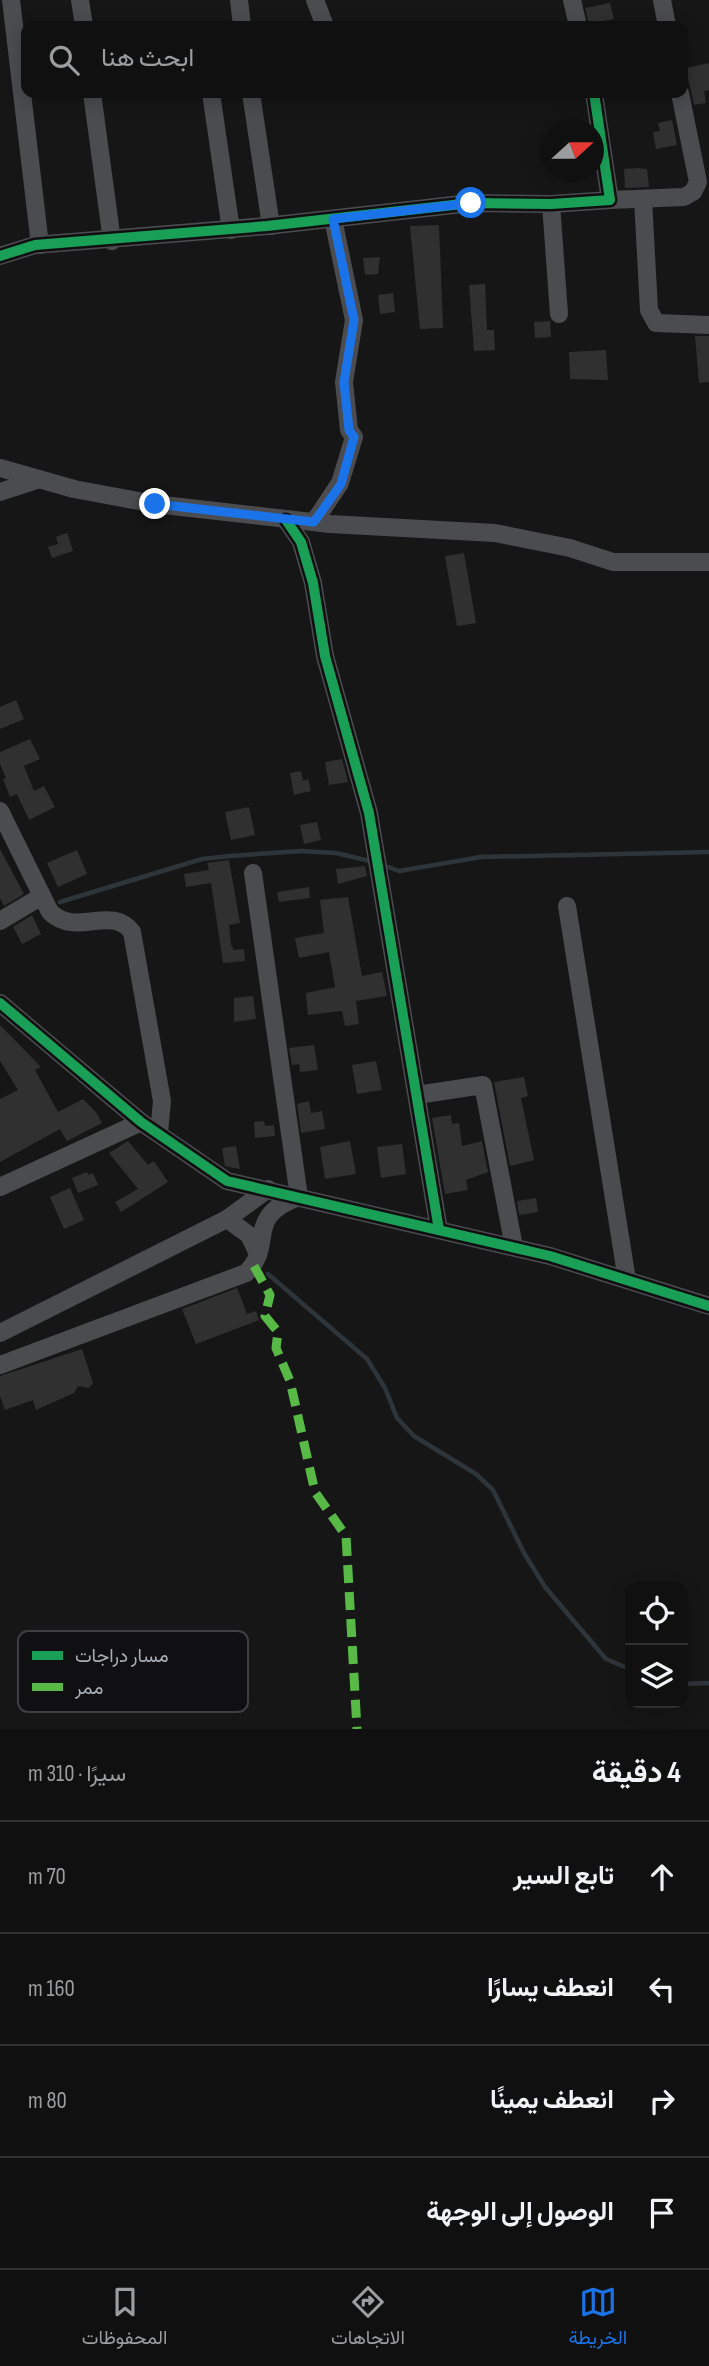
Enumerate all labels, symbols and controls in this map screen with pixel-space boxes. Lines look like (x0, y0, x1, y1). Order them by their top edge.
search box (21, 21, 688, 98)
icon: search (45, 41, 83, 79)
text: ابحث هنا (101, 43, 194, 74)
north arrow (541, 119, 604, 182)
route start (455, 187, 486, 218)
route end (139, 488, 170, 519)
map controls (625, 1582, 688, 1708)
button: locate (625, 1582, 688, 1645)
legend (18, 1631, 248, 1712)
text: مسار دراجات (75, 1645, 169, 1668)
button: layers (625, 1645, 688, 1708)
text: ممر (74, 1677, 103, 1700)
text: 4 دقيقة (592, 1755, 681, 1791)
text: سيرًا · 310 m (28, 1760, 126, 1788)
icon: ahead (643, 1858, 681, 1896)
text: تابع السير (513, 1861, 614, 1892)
text: 70 m (28, 1863, 66, 1891)
icon: left (643, 1970, 681, 2008)
text: انعطف يسارًا (487, 1973, 614, 2004)
text: 160 m (28, 1975, 75, 2003)
icon: right (643, 2082, 681, 2120)
text: انعطف يمينًا (490, 2085, 614, 2116)
text: 80 m (28, 2087, 67, 2115)
icon: arrive (643, 2194, 681, 2232)
text: الوصول إلى الوجهة (426, 2197, 614, 2228)
tab: المحفوظات (82, 2283, 167, 2354)
tab: الاتجاهات (331, 2283, 405, 2354)
tab: الخريطة (568, 2283, 627, 2354)

